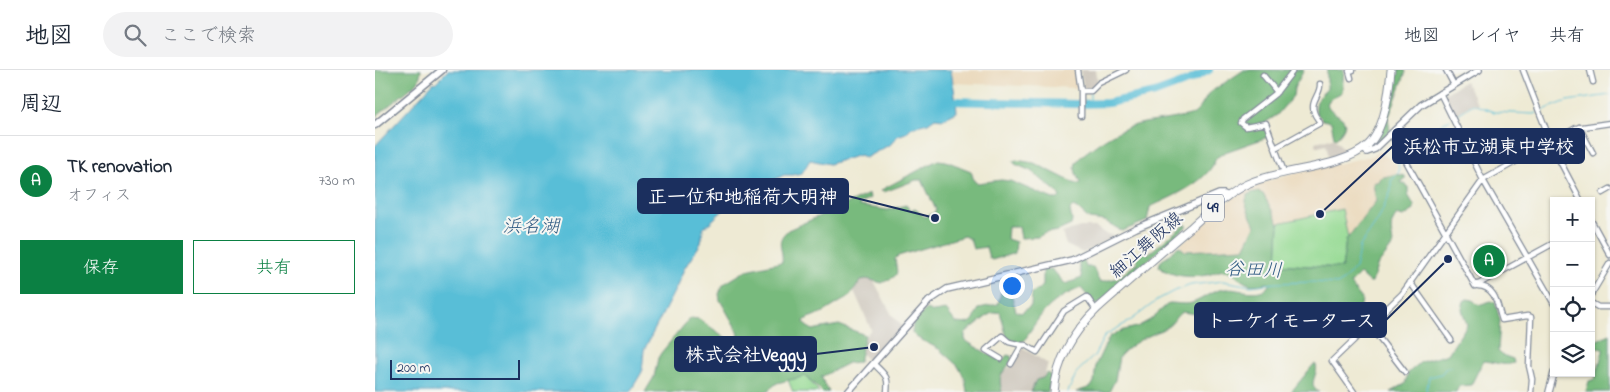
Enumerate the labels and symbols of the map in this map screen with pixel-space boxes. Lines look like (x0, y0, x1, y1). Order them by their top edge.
callout: 浜松市立湖東中学校 (1393, 129, 1584, 163)
text: 浜松市立湖東中学校 (1403, 135, 1575, 162)
callout: 正一位和地稲荷大明神 (638, 179, 848, 213)
text: 正一位和地稲荷大明神 (648, 185, 838, 212)
road number: 49 (1202, 195, 1224, 222)
street label: 細江舞阪線 (1105, 207, 1189, 285)
water label: 浜名湖 (502, 214, 561, 241)
pin: A (1473, 242, 1505, 280)
water label: 谷田川 (1225, 257, 1283, 285)
your location (999, 273, 1025, 299)
callout: トーケイモータース (1195, 303, 1386, 337)
text: トーケイモータース (1207, 309, 1375, 336)
callout: 株式会社Veggy (675, 337, 816, 371)
text: 株式会社Veggy (685, 343, 807, 372)
scale bar (390, 357, 520, 380)

